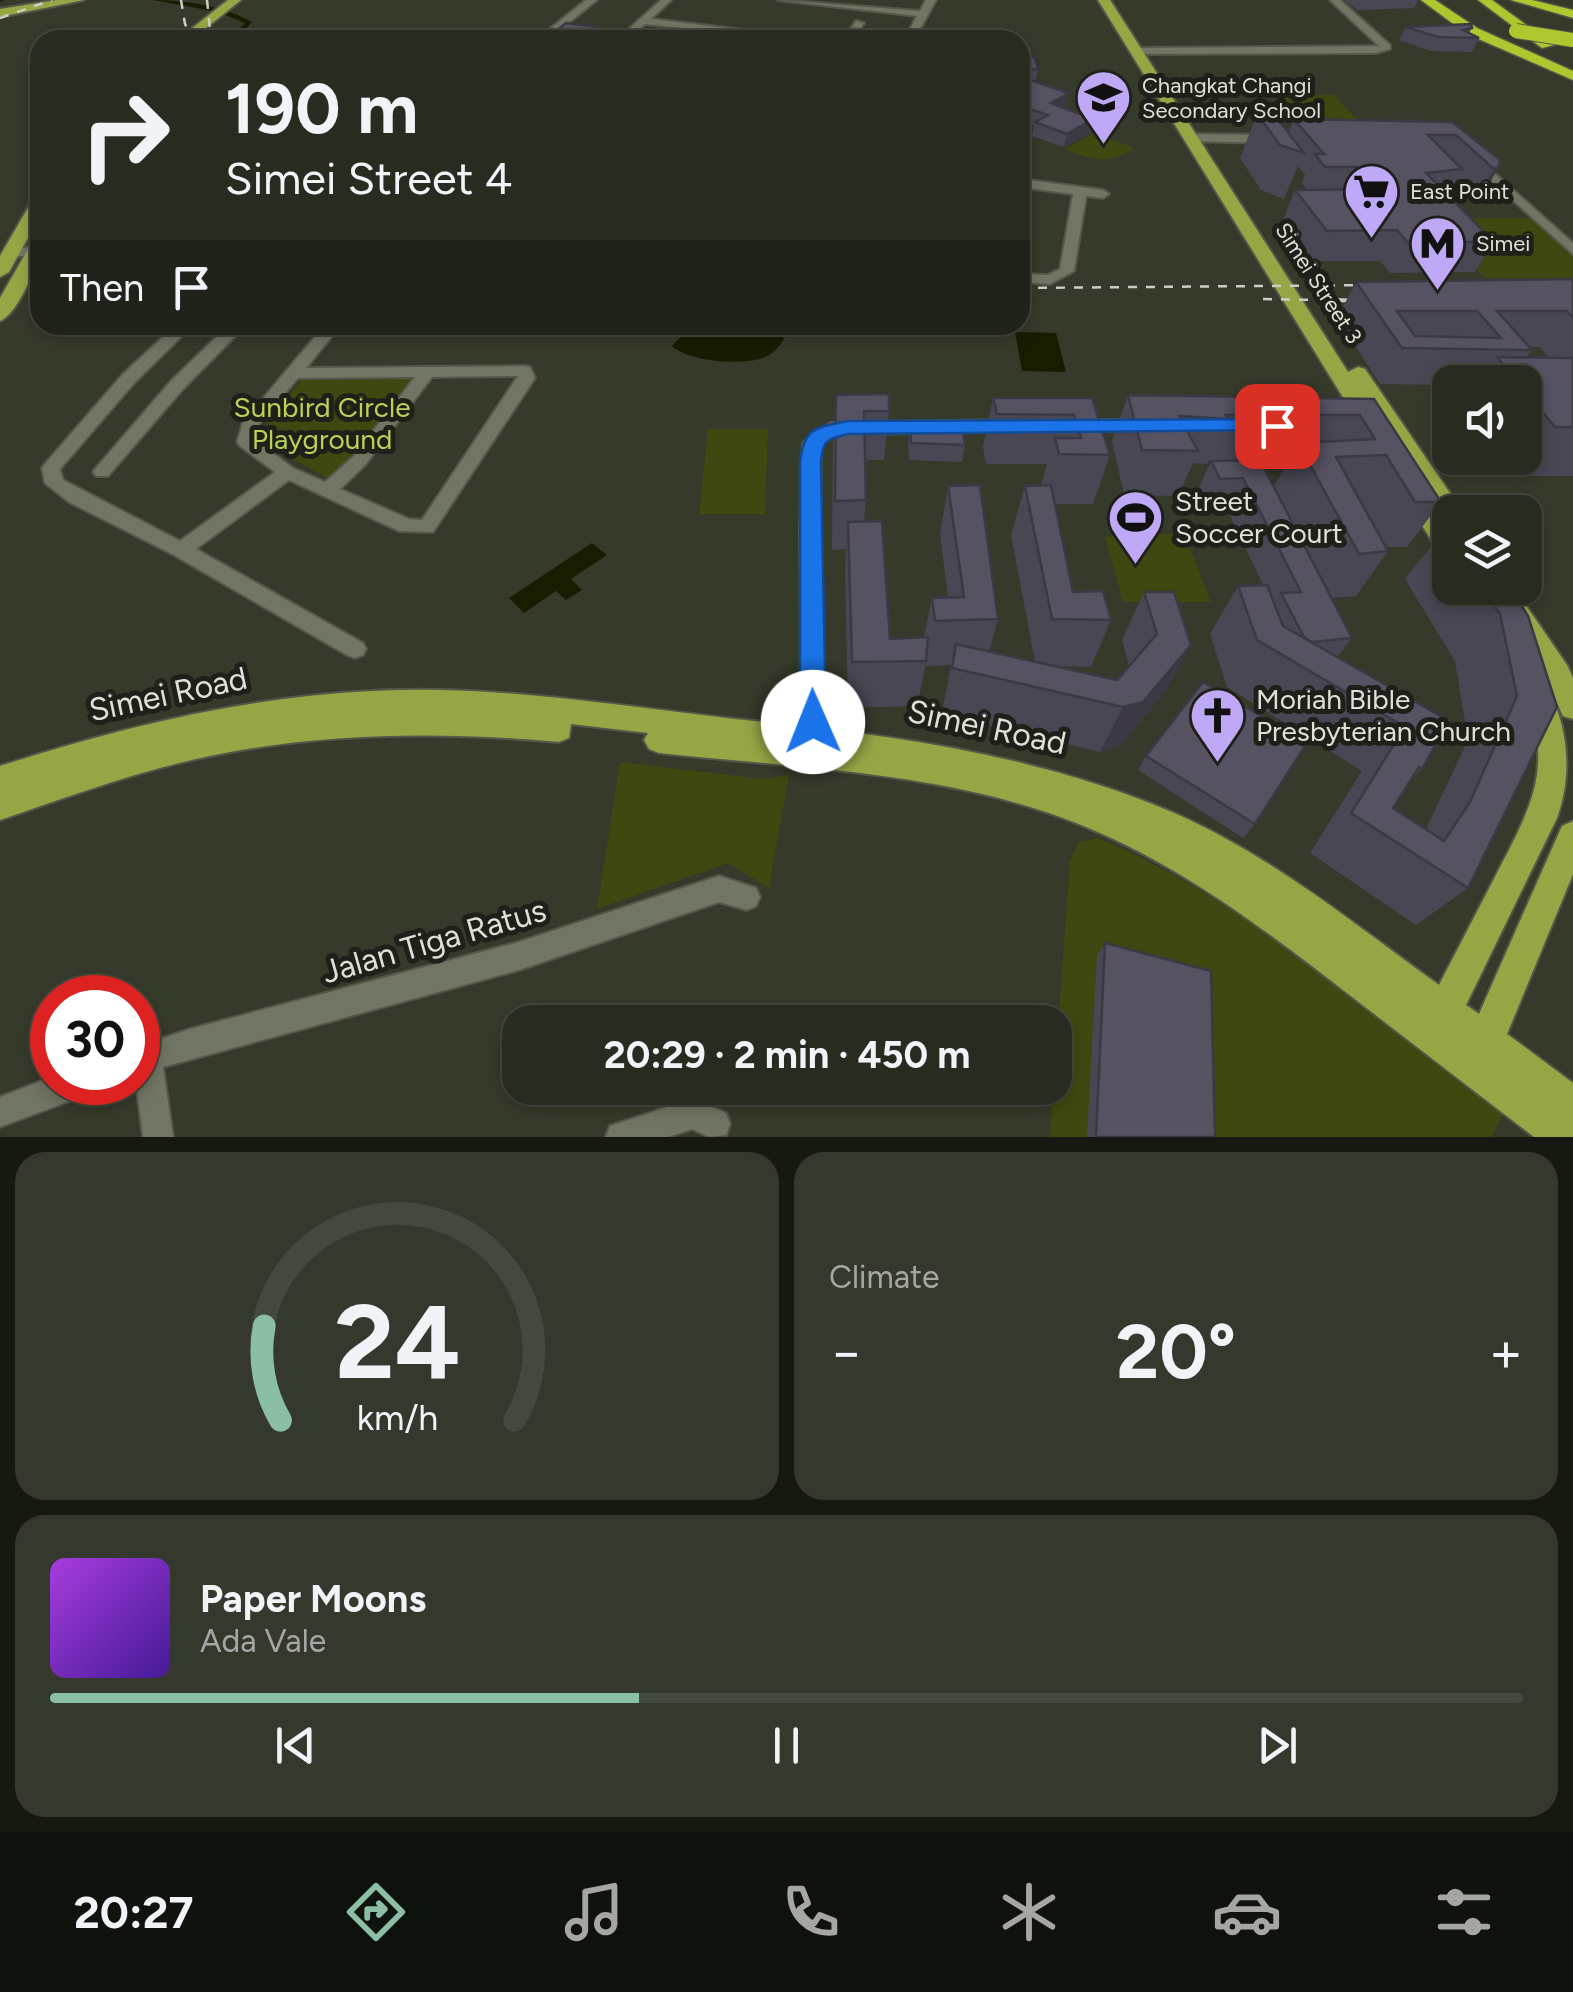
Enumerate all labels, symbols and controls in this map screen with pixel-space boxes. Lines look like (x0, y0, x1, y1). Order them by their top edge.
text: 190 m (225, 66, 418, 151)
school or university icon: Changkat Changi Secondary School (1073, 68, 1133, 147)
icon: right (60, 70, 190, 200)
place label: Changkat Changi Secondary School (1142, 72, 1321, 124)
text: Simei Street 4 (225, 151, 513, 205)
supermarket icon: East Point (1341, 161, 1401, 240)
place label: East Point (1410, 178, 1509, 205)
metro station icon: Simei (1407, 213, 1467, 292)
street label: Simei Street 3 (1269, 218, 1368, 349)
place label: Simei (1476, 230, 1530, 257)
icon: arrive (164, 260, 219, 315)
text: Then (60, 265, 144, 311)
map controls (1432, 365, 1542, 605)
button: sound (1432, 365, 1542, 475)
pin (1235, 384, 1320, 469)
park label: Sunbird Circle Playground (234, 390, 410, 456)
icon: arrive (1250, 399, 1305, 454)
place label: Street Soccer Court (1175, 484, 1343, 550)
sports icon: Street Soccer Court (1106, 487, 1166, 566)
button: layers (1432, 495, 1542, 605)
street label: Simei Road (85, 659, 251, 729)
position arrow (761, 670, 865, 774)
place label: Moriah Bible Presbyterian Church (1256, 682, 1511, 748)
church icon: Moriah Bible Presbyterian Church (1187, 685, 1247, 764)
street label: Simei Road (904, 692, 1070, 762)
street label: Jalan Tiga Ratus (318, 891, 550, 991)
speed limit sign: 30 (30, 975, 160, 1105)
text: 20:29 · 2 min · 450 m (604, 1032, 970, 1078)
text: Climate (829, 1258, 940, 1296)
text: 24 (334, 1279, 460, 1404)
text: 20° (1116, 1307, 1236, 1397)
text: − (829, 1319, 863, 1385)
text: + (1489, 1319, 1523, 1385)
text: km/h (356, 1396, 438, 1439)
text: Paper Moons (200, 1576, 426, 1622)
text: Ada Vale (200, 1622, 326, 1660)
icon: previous (268, 1718, 323, 1773)
icon: pause (759, 1718, 814, 1773)
icon: next (1250, 1718, 1305, 1773)
icon: directions (341, 1877, 411, 1947)
icon: music (559, 1877, 629, 1947)
icon: phone (776, 1877, 846, 1947)
icon: climate (994, 1877, 1064, 1947)
icon: car (1212, 1877, 1282, 1947)
icon: filters (1429, 1877, 1499, 1947)
text: 20:27 (74, 1885, 194, 1939)

